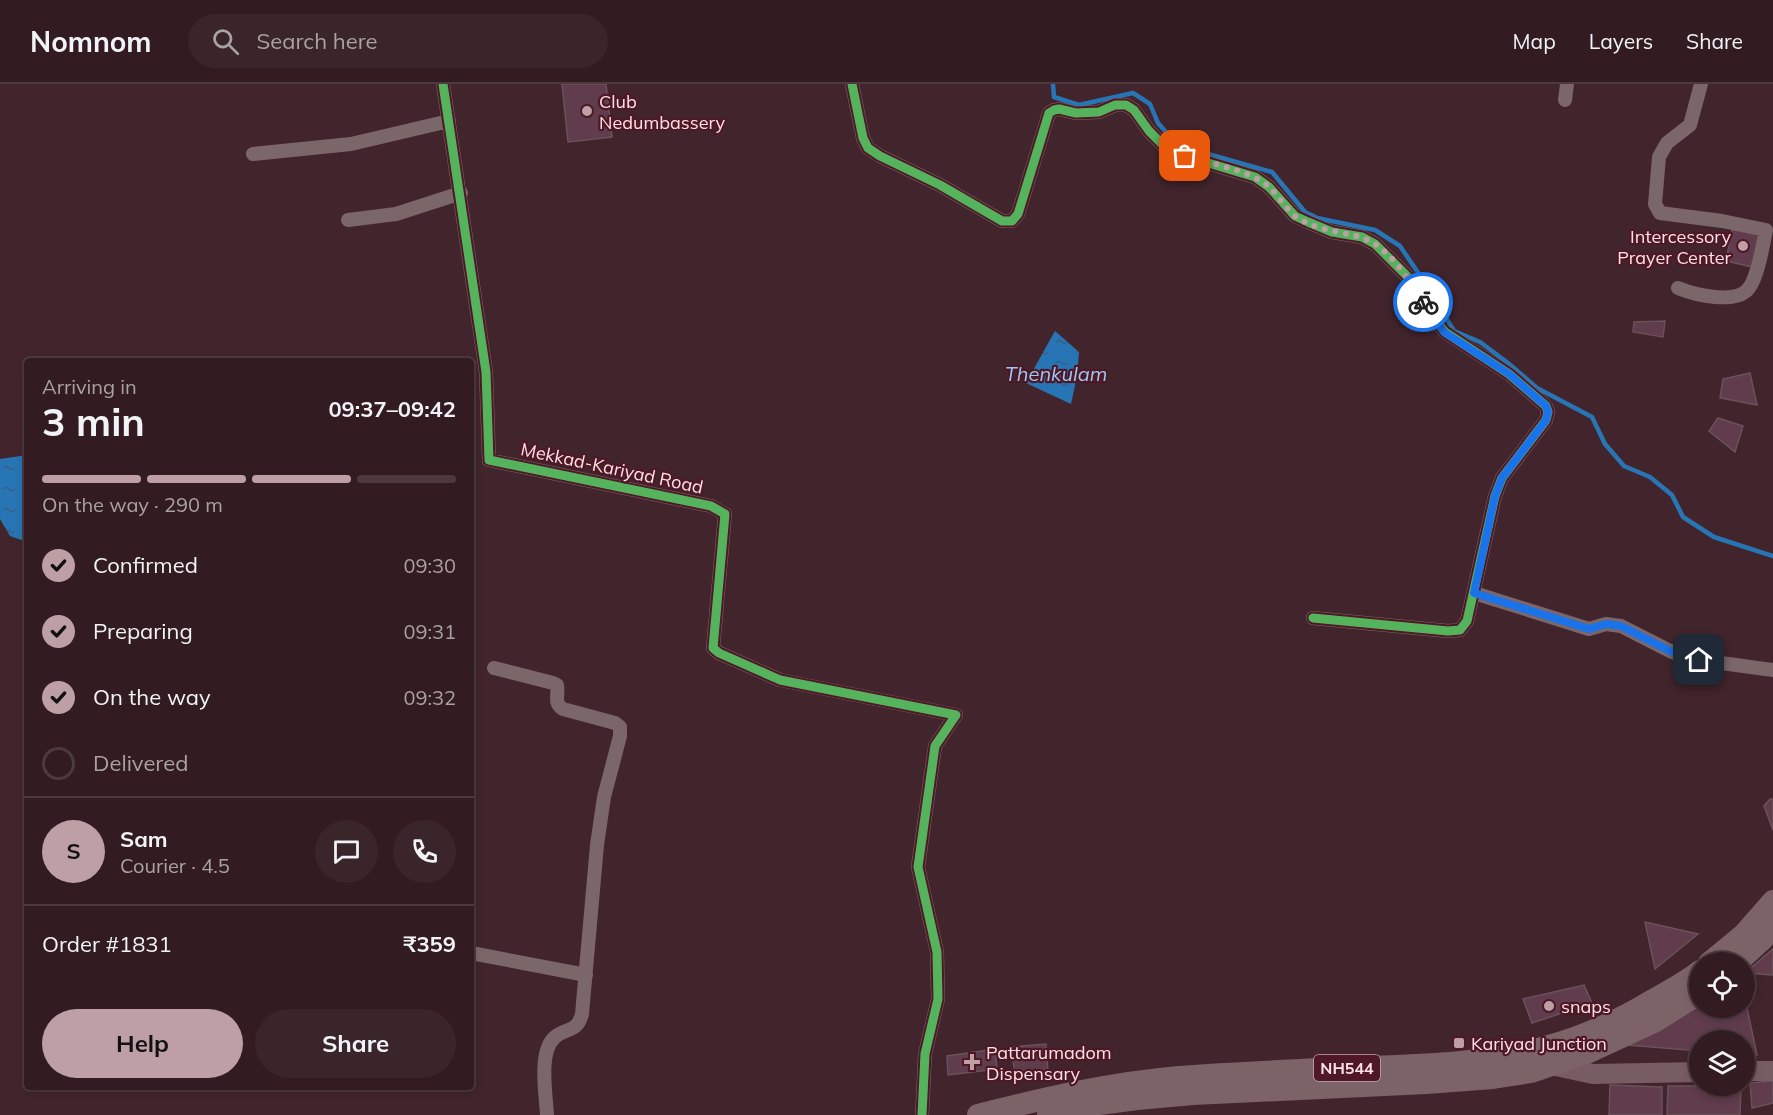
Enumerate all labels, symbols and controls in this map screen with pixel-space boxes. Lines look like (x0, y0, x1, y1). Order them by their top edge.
search box (188, 14, 608, 68)
text: Nomnom (30, 24, 152, 59)
icon: search (209, 25, 242, 58)
text: Search here (257, 27, 377, 55)
text: Map (1513, 28, 1556, 54)
text: Layers (1589, 28, 1653, 54)
text: Share (1686, 28, 1743, 54)
place label: Club Nedumbassery (599, 90, 726, 134)
marker: Club Nedumbassery (580, 104, 594, 118)
pin (1159, 130, 1210, 181)
icon: bag (1168, 139, 1201, 172)
place label: Intercessory Prayer Center (1617, 225, 1731, 269)
marker: Intercessory Prayer Center (1736, 239, 1750, 253)
courier (1393, 272, 1453, 332)
icon: bike (1407, 286, 1440, 319)
water label: Thenkulam (1005, 361, 1107, 386)
text: Arriving in (42, 374, 137, 399)
text: 09:37–09:42 (328, 395, 456, 423)
text: 3 min (42, 397, 145, 446)
street label: Mekkad-Kariyad Road (519, 437, 705, 499)
text: On the way · 290 m (42, 492, 223, 517)
icon: check (42, 549, 75, 582)
text: Confirmed (93, 551, 198, 579)
text: 09:30 (403, 553, 456, 578)
icon: check (42, 615, 75, 648)
text: Preparing (93, 617, 193, 645)
text: 09:31 (403, 619, 456, 644)
pin (1673, 634, 1724, 685)
icon: home (1682, 643, 1715, 676)
icon: check (42, 681, 75, 714)
text: On the way (93, 683, 211, 711)
text: 09:32 (403, 685, 456, 710)
text: Delivered (93, 749, 188, 777)
button: chat (315, 820, 378, 883)
button: phone (393, 820, 456, 883)
text: Sam (120, 825, 168, 853)
text: S (66, 837, 81, 865)
text: Courier · 4.5 (120, 853, 230, 878)
text: Order #1831 (42, 930, 172, 958)
text: ₹359 (403, 930, 456, 958)
map controls (1689, 952, 1755, 1096)
button: locate (1689, 952, 1755, 1018)
place label: snaps (1561, 995, 1611, 1018)
marker: snaps (1542, 999, 1556, 1013)
button: Help (42, 1009, 243, 1078)
button: Share (255, 1009, 456, 1078)
button: layers (1689, 1030, 1755, 1096)
place label: Kariyad Junction (1471, 1032, 1607, 1055)
marker: Kariyad Junction (1452, 1036, 1466, 1050)
place label: Pattarumadom Dispensary (986, 1041, 1112, 1085)
marker: Pattarumadom Dispensary (963, 1053, 981, 1071)
road number: NH544 (1314, 1055, 1380, 1081)

